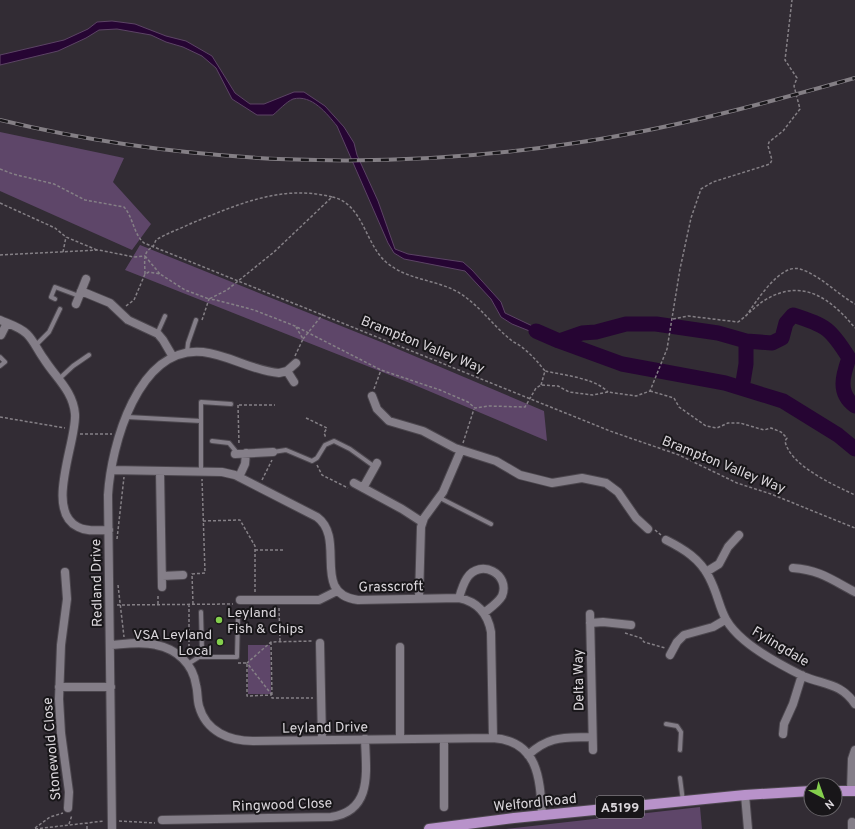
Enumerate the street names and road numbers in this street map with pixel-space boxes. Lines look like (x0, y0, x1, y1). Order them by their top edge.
street label: Brampton Valley Way (358, 313, 487, 378)
street label: Brampton Valley Way (659, 433, 788, 498)
street label: Redland Drive (88, 539, 107, 627)
street label: Grasscroft (358, 578, 424, 597)
street label: Fylingdale (748, 624, 812, 671)
street label: Delta Way (570, 649, 589, 711)
street label: Stonewold Close (40, 697, 65, 801)
street label: Leyland Drive (282, 719, 368, 738)
street label: Welford Road (493, 791, 578, 816)
street label: Ringwood Close (232, 795, 332, 816)
road number: A5199 (596, 796, 644, 818)

